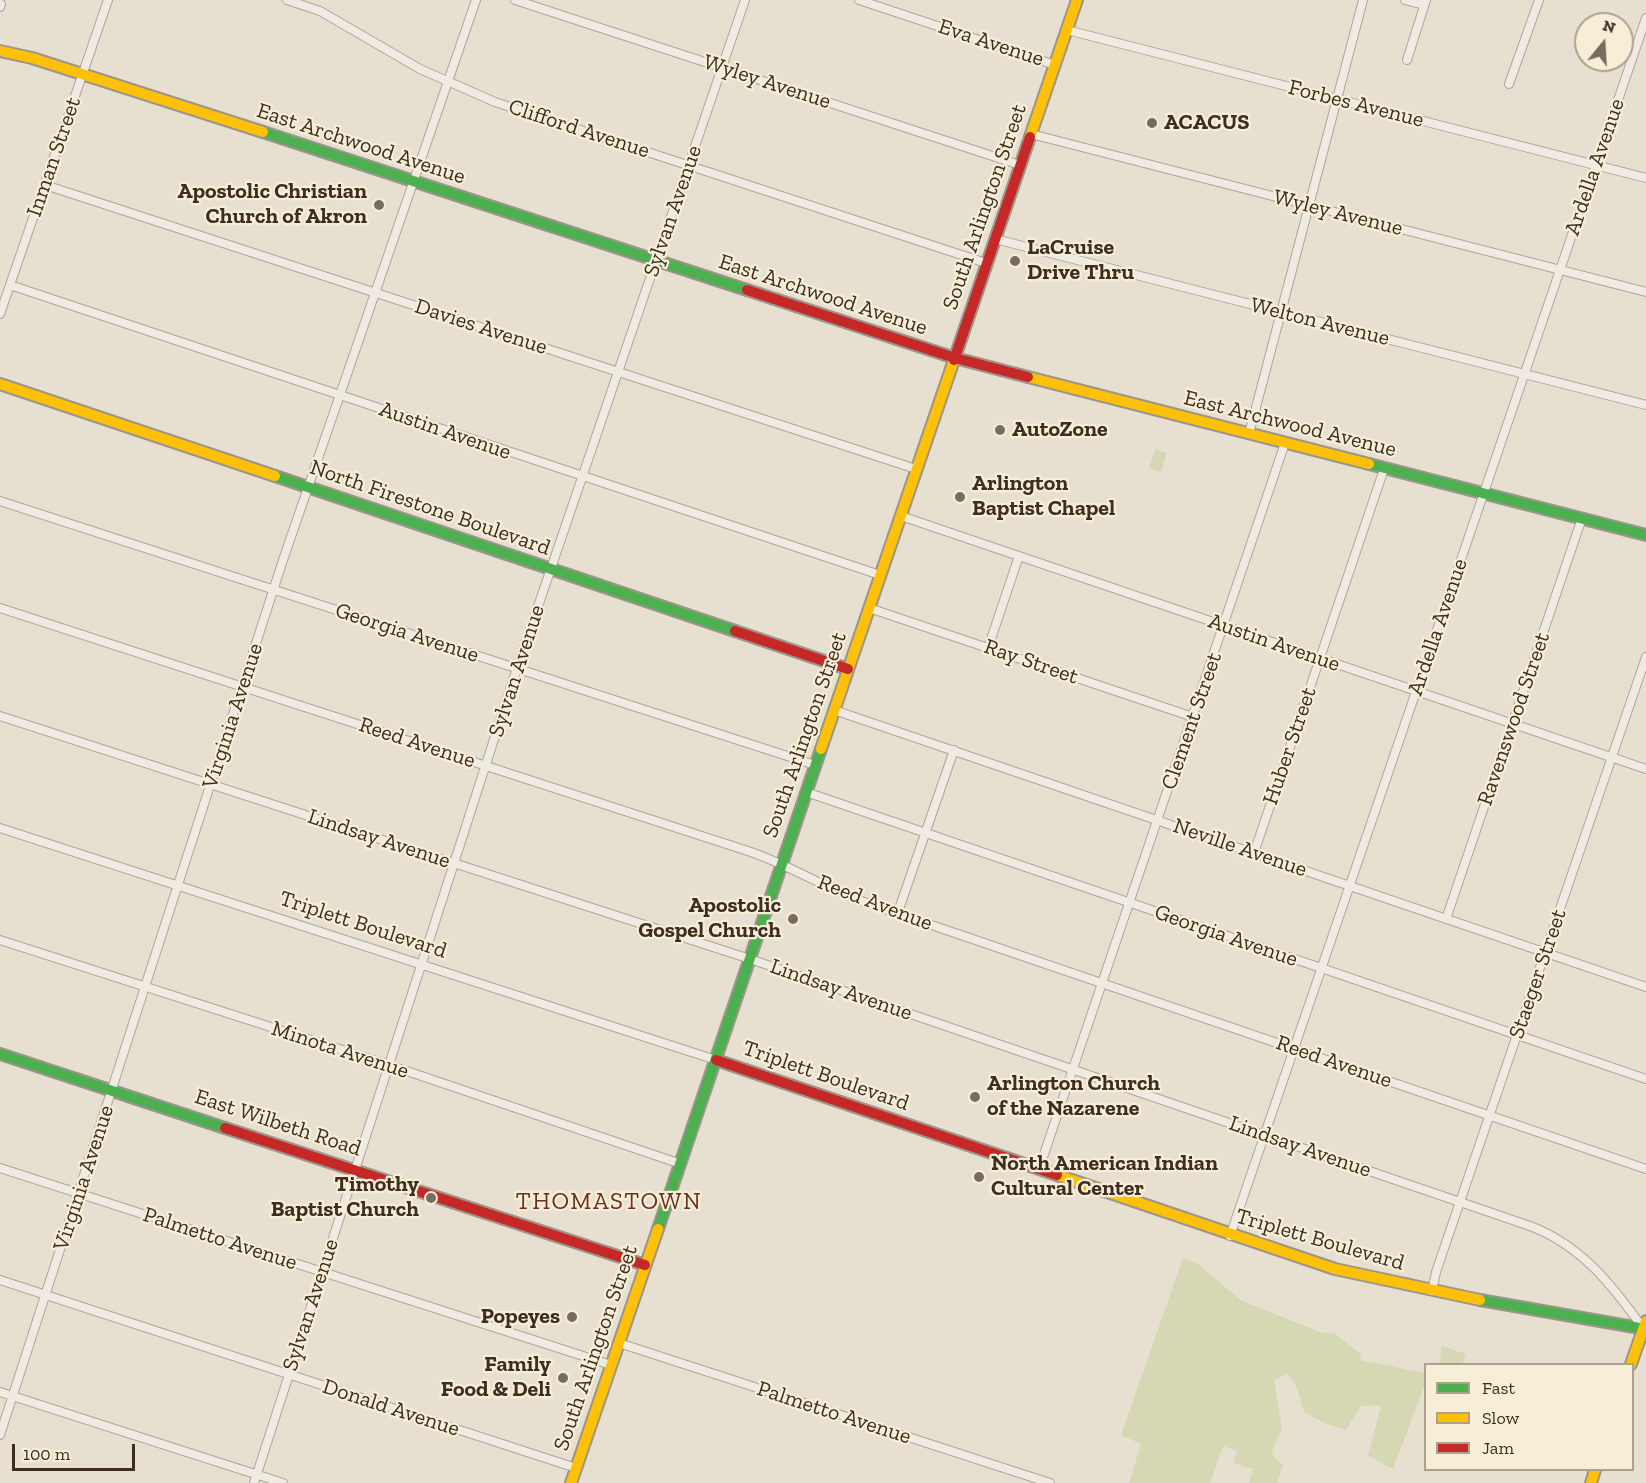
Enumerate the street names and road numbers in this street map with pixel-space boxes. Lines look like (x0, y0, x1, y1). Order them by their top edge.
street label: Eva Avenue (935, 14, 1047, 72)
street label: Wyley Avenue (700, 49, 834, 115)
street label: Forbes Avenue (1285, 74, 1427, 134)
street label: Inman Street (21, 94, 87, 220)
street label: Clifford Avenue (505, 94, 653, 164)
street label: Ardella Avenue (1559, 95, 1631, 239)
street label: East Archwood Avenue (253, 98, 469, 190)
street label: South Arlington Street (937, 101, 1033, 313)
street label: Sylvan Avenue (638, 142, 708, 280)
street label: Wyley Avenue (1271, 184, 1405, 242)
street label: East Archwood Avenue (715, 249, 931, 341)
street label: Welton Avenue (1248, 292, 1392, 352)
street label: Davies Avenue (411, 293, 551, 361)
street label: East Archwood Avenue (1181, 385, 1399, 463)
street label: Austin Avenue (376, 396, 514, 466)
street label: North Firestone Boulevard (306, 454, 554, 562)
street label: Ardella Avenue (1402, 555, 1474, 699)
street label: Georgia Avenue (332, 597, 482, 669)
street label: Sylvan Avenue (483, 602, 551, 740)
street label: Austin Avenue (1205, 608, 1343, 678)
street label: South Arlington Street (757, 629, 853, 841)
street label: Ravenswood Street (1472, 629, 1556, 809)
street label: Ray Street (980, 634, 1082, 690)
street label: Virginia Avenue (197, 640, 269, 792)
street label: Clement Street (1156, 649, 1228, 793)
street label: Huber Street (1258, 684, 1322, 808)
street label: Reed Avenue (355, 712, 479, 774)
street label: Lindsay Avenue (304, 803, 454, 875)
street label: Neville Avenue (1170, 813, 1310, 883)
street label: Reed Avenue (814, 869, 936, 937)
street label: Triplett Boulevard (276, 886, 450, 964)
street label: Georgia Avenue (1151, 899, 1301, 973)
street label: Staeger Street (1503, 906, 1573, 1042)
street label: Lindsay Avenue (766, 953, 916, 1027)
street label: Minota Avenue (268, 1015, 412, 1085)
street label: Reed Avenue (1273, 1030, 1395, 1094)
street label: Triplett Boulevard (739, 1035, 913, 1117)
street label: East Wilbeth Road (191, 1084, 365, 1162)
street label: Virginia Avenue (48, 1102, 120, 1254)
street label: Lindsay Avenue (1225, 1110, 1375, 1184)
street label: Palmetto Avenue (140, 1202, 300, 1276)
street label: Triplett Boulevard (1233, 1203, 1407, 1277)
street label: Sylvan Avenue (277, 1236, 345, 1374)
street label: South Arlington Street (548, 1242, 644, 1454)
street label: Donald Avenue (319, 1373, 463, 1443)
street label: Palmetto Avenue (754, 1376, 914, 1450)

